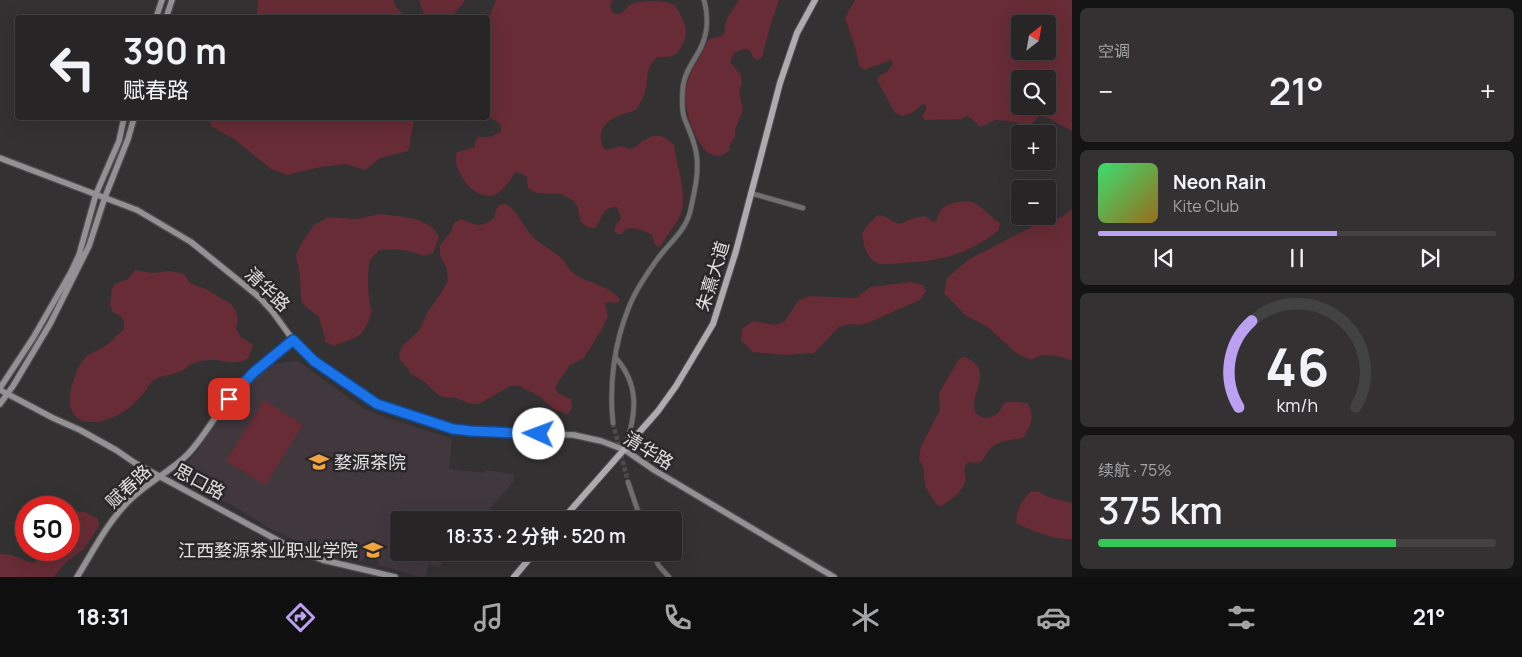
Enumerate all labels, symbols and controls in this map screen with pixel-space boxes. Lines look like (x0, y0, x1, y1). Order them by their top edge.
north arrow (1011, 15, 1056, 60)
map controls (1011, 15, 1056, 225)
text: 390 m (123, 27, 227, 75)
icon: left (40, 35, 105, 100)
text: 空调 (1098, 40, 1130, 62)
text: 21° (1269, 64, 1324, 116)
button: search (1011, 70, 1056, 115)
text: − (1098, 72, 1113, 110)
text: + (1480, 72, 1496, 110)
text: 赋春路 (123, 75, 189, 105)
button: + (1011, 125, 1056, 170)
text: Neon Rain (1173, 169, 1266, 195)
button: − (1011, 180, 1056, 225)
text: Kite Club (1173, 195, 1239, 217)
street label: 朱熹大道 (690, 238, 734, 314)
icon: previous (1150, 244, 1178, 272)
icon: pause (1283, 244, 1311, 272)
icon: next (1416, 244, 1444, 272)
street label: 清华路 (240, 262, 296, 316)
text: 46 (1265, 331, 1329, 402)
pin (208, 378, 250, 420)
icon: arrive (215, 385, 243, 413)
text: km/h (1276, 393, 1318, 417)
position arrow (512, 407, 564, 459)
street label: 清华路 (620, 426, 678, 474)
place label: 婺源茶院 (334, 450, 406, 474)
school or university icon: 婺源茶院 (308, 451, 330, 473)
street label: 思口路 (171, 458, 229, 504)
street label: 赋春路 (100, 459, 156, 513)
text: 续航 · 75% (1098, 459, 1172, 481)
text: 375 km (1098, 483, 1223, 535)
speed limit sign: 50 (15, 496, 80, 561)
text: 18:33 · 2 分钟 · 520 m (446, 523, 626, 549)
place label: 江西婺源茶业职业学院 (178, 538, 358, 562)
school or university icon: 江西婺源茶业职业学院 (362, 539, 384, 561)
icon: directions (283, 600, 318, 635)
icon: music (471, 600, 506, 635)
icon: phone (660, 600, 695, 635)
icon: climate (848, 600, 883, 635)
icon: car (1036, 600, 1071, 635)
icon: filters (1224, 600, 1259, 635)
text: 18:31 (77, 602, 130, 632)
text: 21° (1413, 602, 1445, 632)

